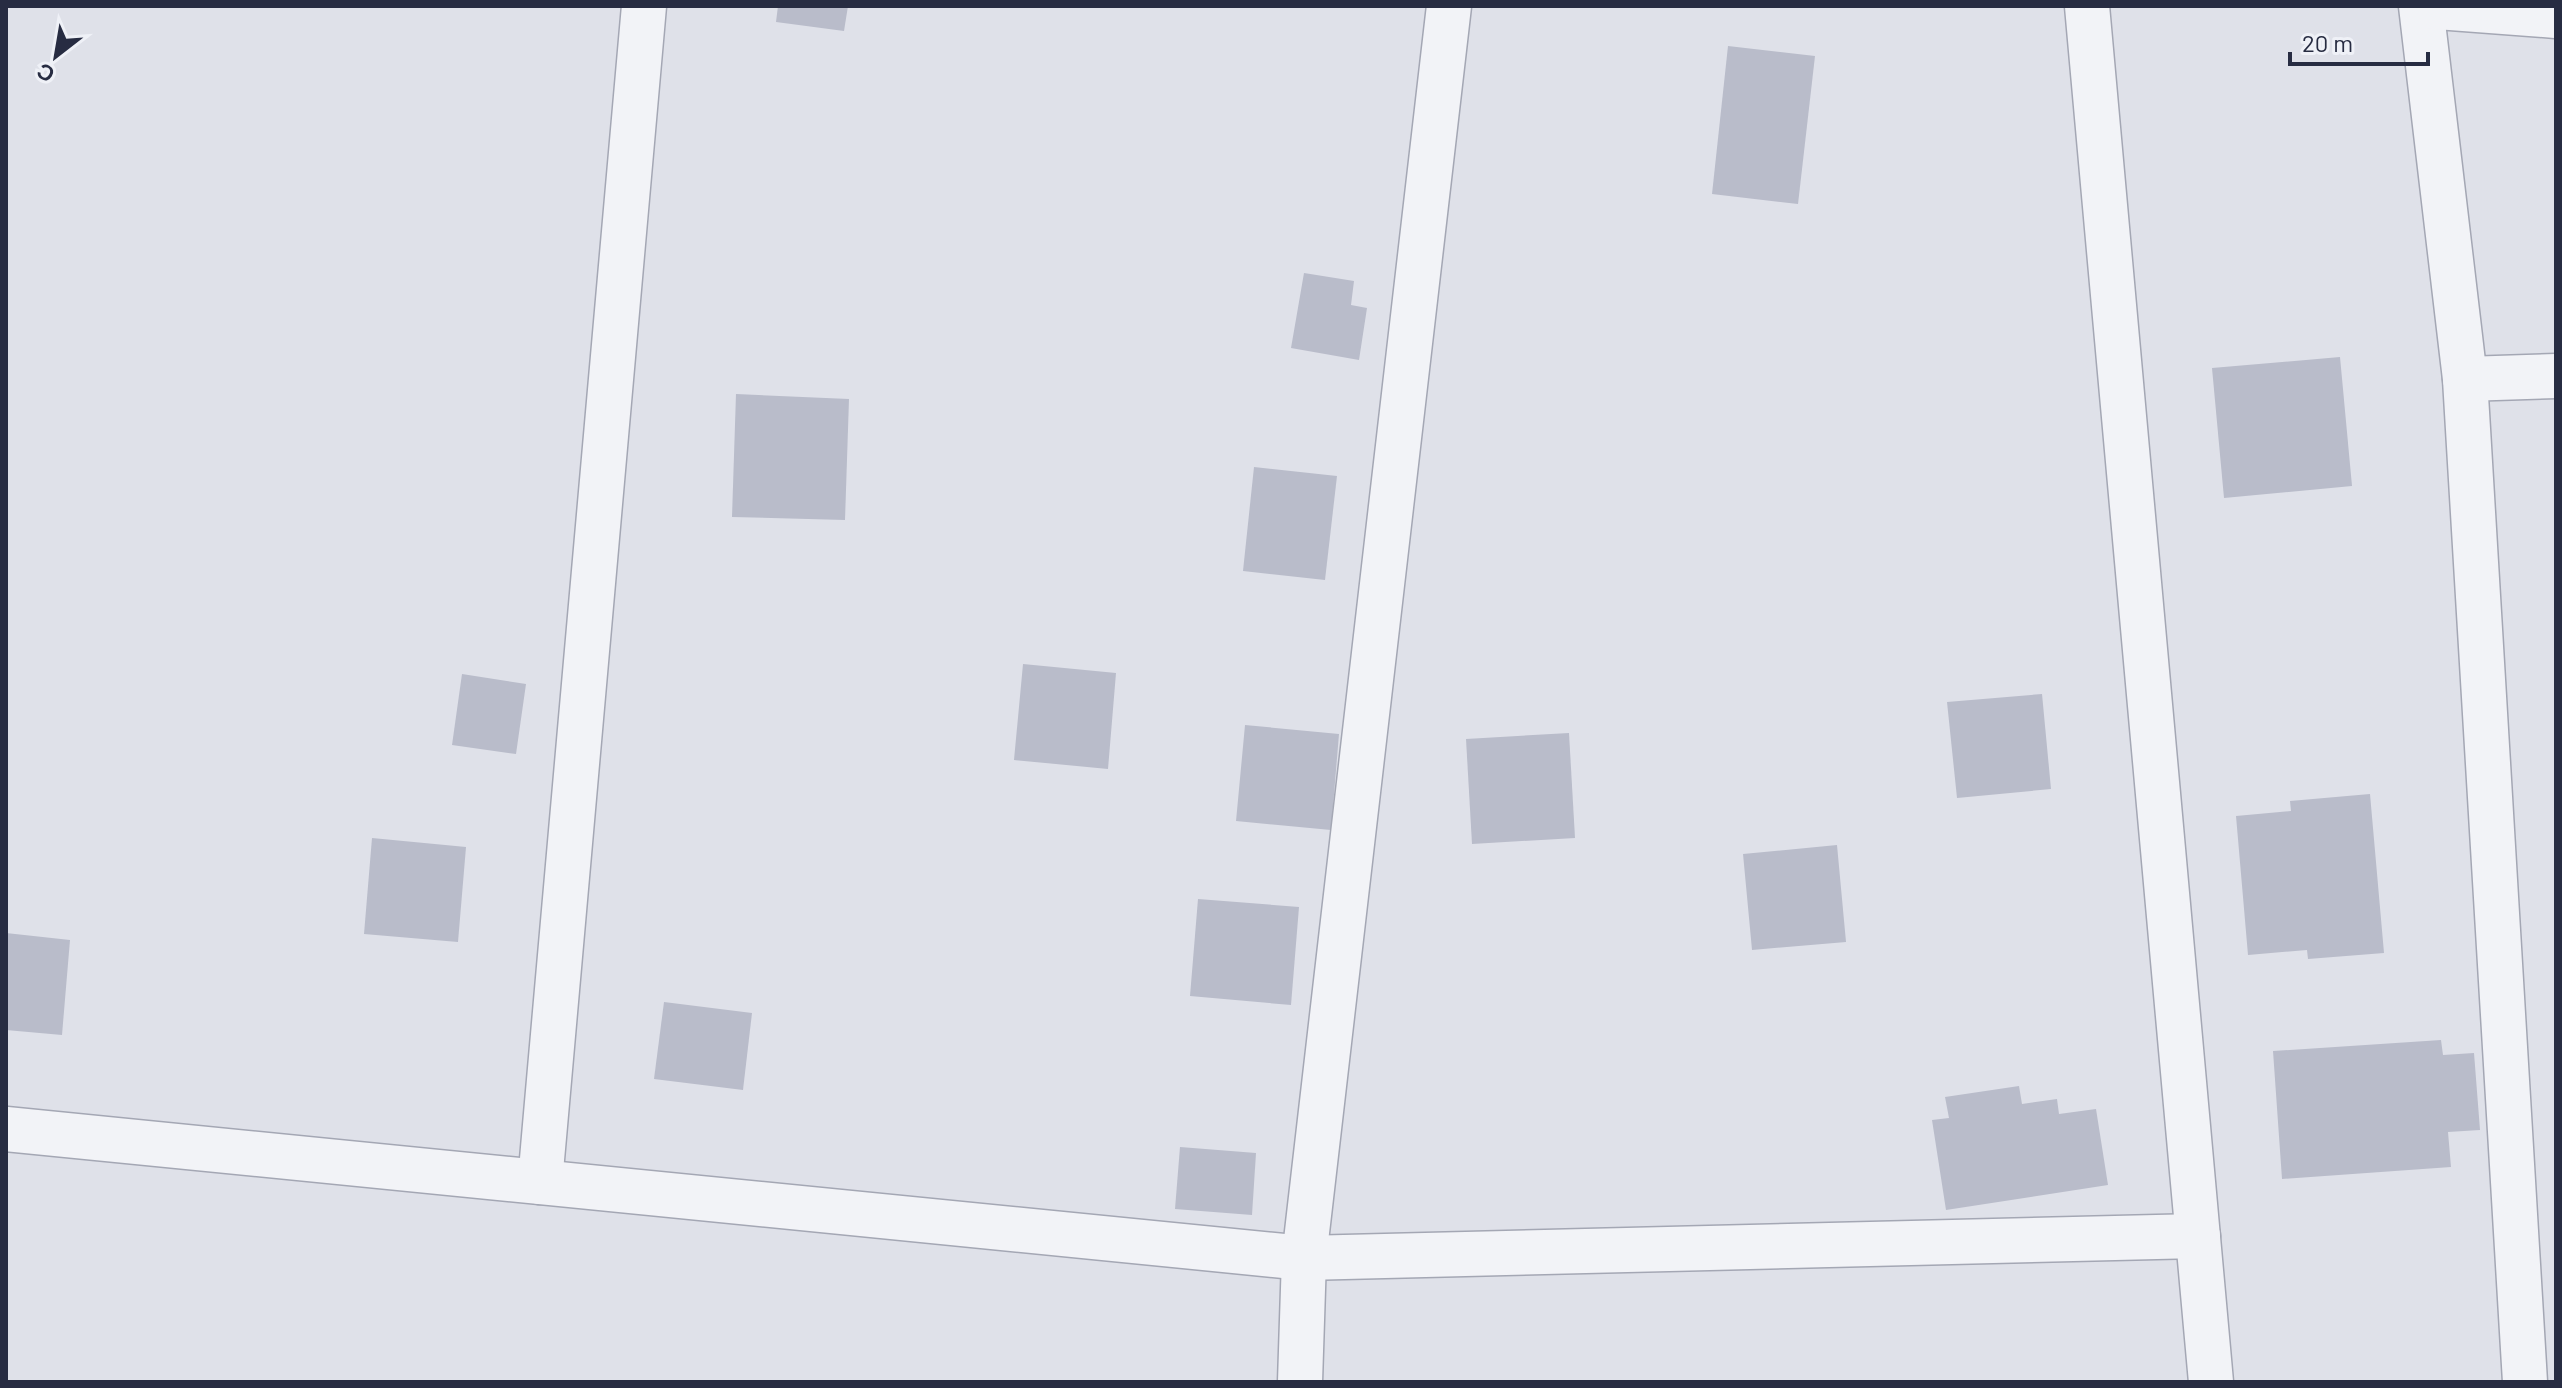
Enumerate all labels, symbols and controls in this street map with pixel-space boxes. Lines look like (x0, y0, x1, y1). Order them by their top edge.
north arrow (16, 16, 96, 96)
scale bar (2290, 16, 2428, 66)
text: 20 m (2302, 28, 2353, 57)
text: С (32, 59, 59, 89)

